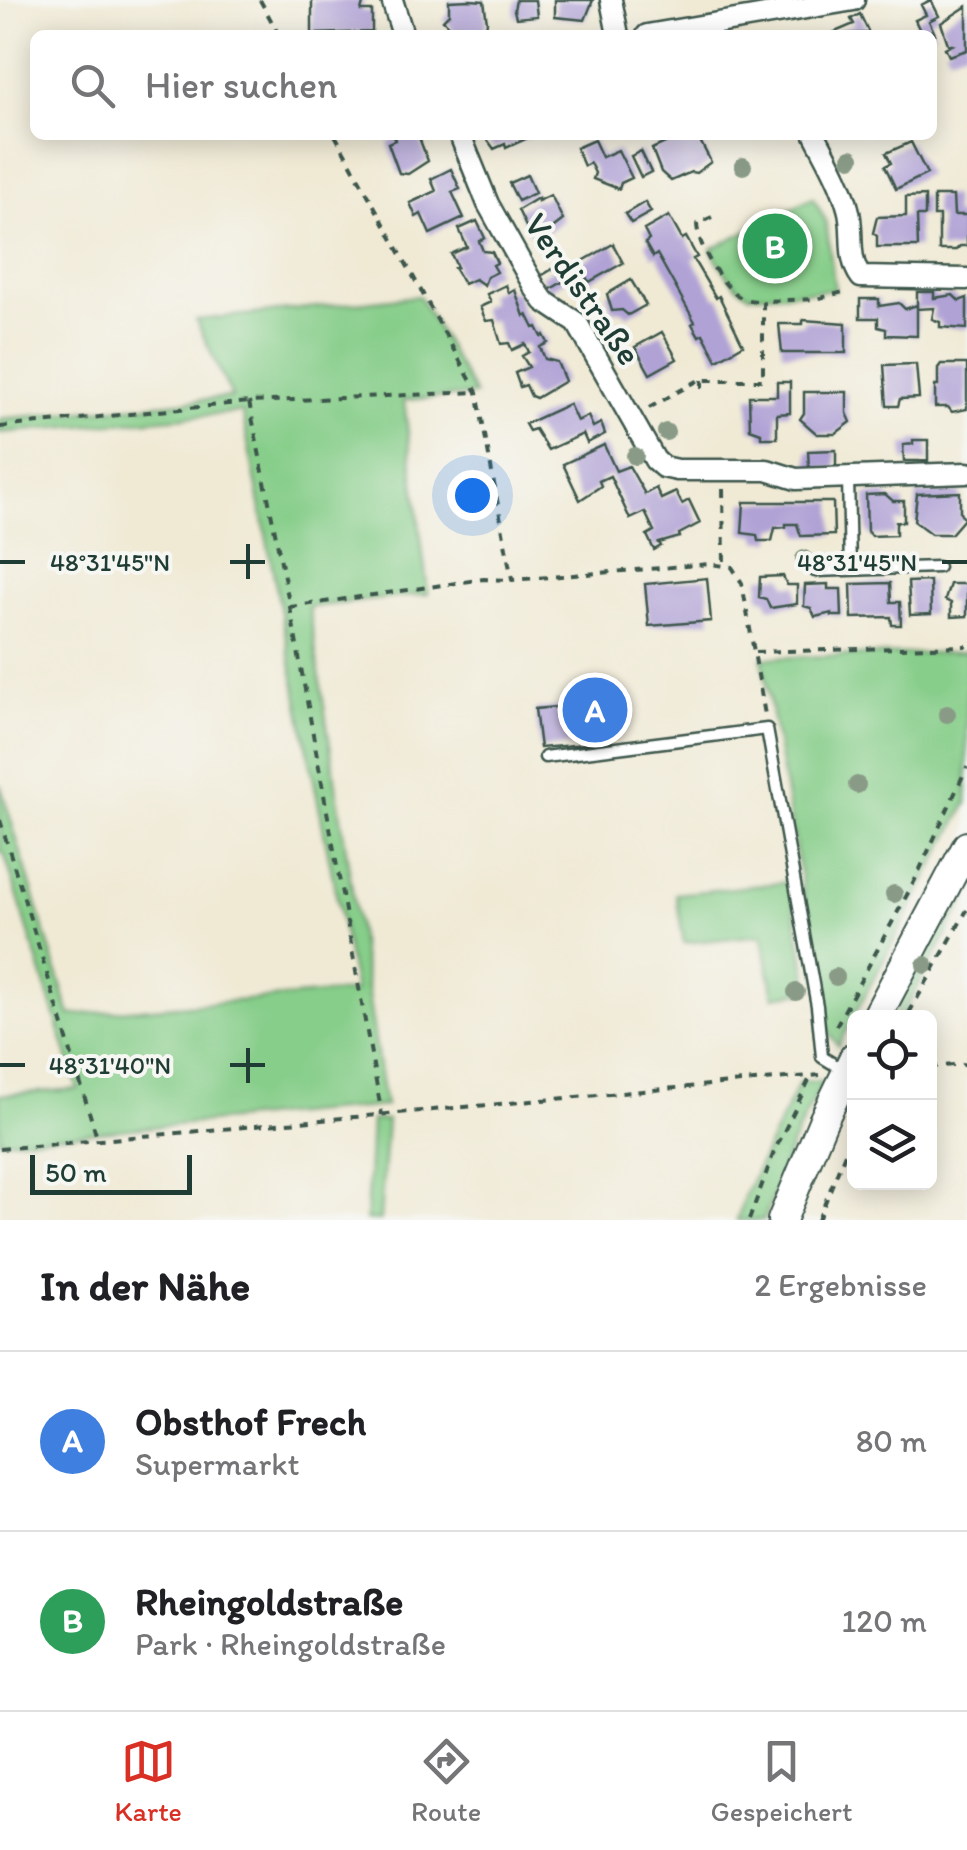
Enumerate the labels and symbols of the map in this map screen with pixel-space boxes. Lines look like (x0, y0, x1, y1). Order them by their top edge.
street label: Verdistraße (515, 205, 651, 373)
pin: B (742, 208, 808, 284)
your location (447, 470, 498, 521)
text: 48°31'45"N (50, 547, 170, 577)
text: 48°31'45"N (797, 547, 917, 577)
pin: A (562, 672, 628, 748)
text: 48°31'40"N (49, 1050, 171, 1080)
scale bar (30, 1150, 192, 1194)

